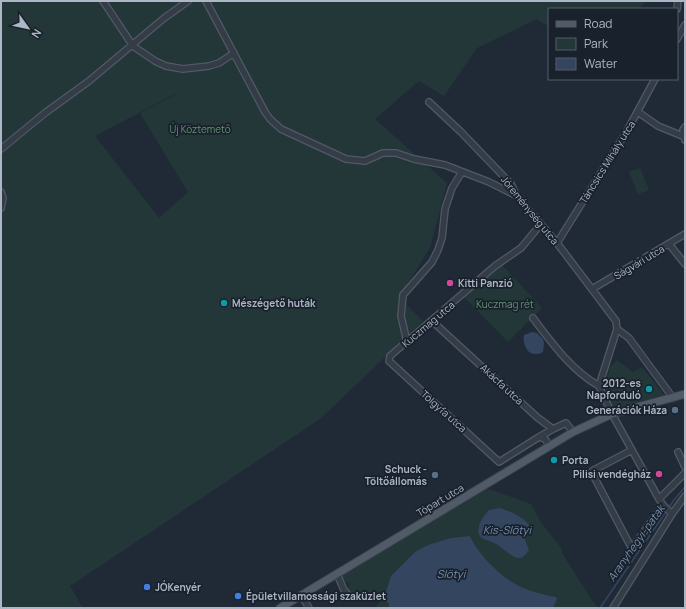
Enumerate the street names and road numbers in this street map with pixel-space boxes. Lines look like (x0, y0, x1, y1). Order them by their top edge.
street label: Táncsics Mihály utca (576, 118, 638, 206)
street label: Jóreménység utca (498, 173, 562, 247)
street label: Ságvári utca (611, 241, 667, 283)
street label: Kuczmag utca (399, 298, 457, 350)
street label: Akácfa utca (477, 360, 527, 408)
street label: Tölgyfa utca (418, 387, 470, 435)
street label: Tópart utca (414, 480, 466, 520)

